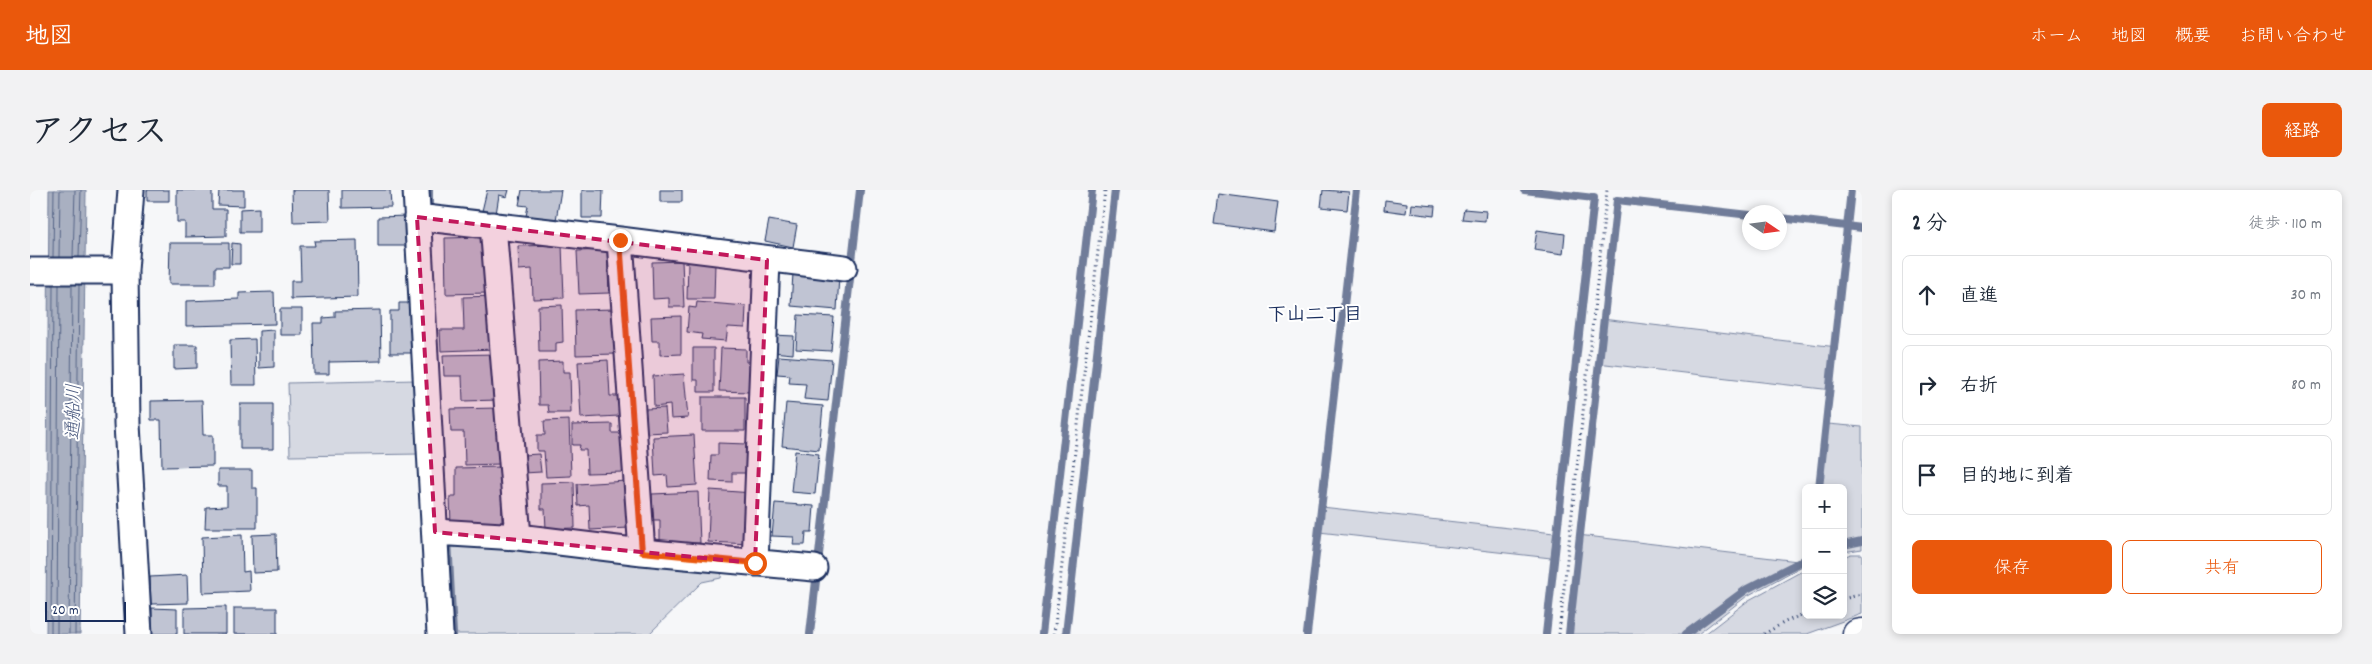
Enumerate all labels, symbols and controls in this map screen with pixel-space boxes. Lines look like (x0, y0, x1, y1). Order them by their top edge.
text: 地図 (25, 21, 73, 55)
text: ホーム (2030, 25, 2083, 50)
text: 地図 (2111, 25, 2147, 50)
text: 概要 (2175, 25, 2211, 50)
text: お問い合わせ (2239, 25, 2347, 50)
button: 経路 (2262, 103, 2342, 157)
text: アクセス (30, 110, 168, 160)
north arrow (1742, 205, 1787, 250)
text: 2 分 (1912, 210, 1947, 240)
text: 徒歩 · 110 m (2249, 213, 2322, 236)
route end (609, 229, 632, 252)
icon: ahead (1913, 281, 1941, 309)
text: 直進 (1960, 284, 1998, 311)
text: 30 m (2291, 284, 2321, 307)
district label: 下山二丁目 (1267, 303, 1363, 330)
icon: right (1913, 371, 1941, 399)
text: 右折 (1960, 374, 1998, 401)
text: 80 m (2291, 374, 2321, 397)
water label: 通船川 (62, 383, 89, 441)
icon: arrive (1913, 461, 1941, 489)
text: 目的地に到着 (1960, 464, 2074, 491)
map controls (1802, 484, 1847, 619)
button: + (1802, 484, 1847, 529)
button: − (1802, 529, 1847, 574)
button: 保存 (1912, 540, 2112, 594)
button: 共有 (2122, 540, 2322, 594)
route start (744, 552, 767, 575)
button: layers (1802, 574, 1847, 619)
scale bar (45, 599, 126, 622)
text: 20 m (52, 601, 79, 621)

